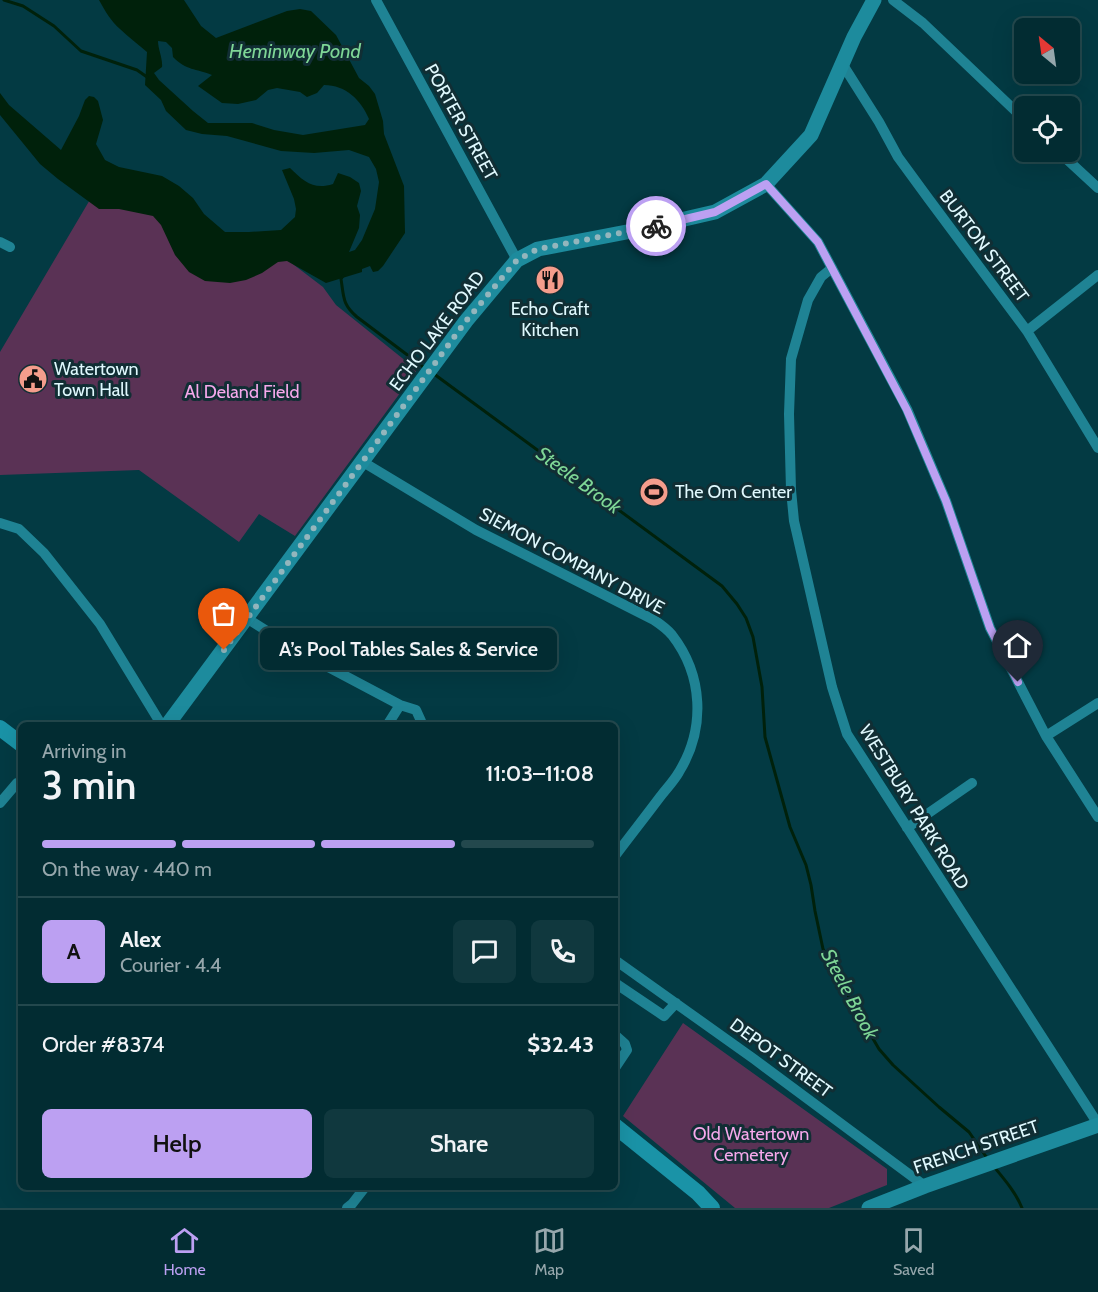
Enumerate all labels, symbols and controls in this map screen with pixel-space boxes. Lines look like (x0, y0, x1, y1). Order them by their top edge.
north arrow (1014, 18, 1080, 84)
map controls (1014, 18, 1080, 162)
water label: Heminway Pond (229, 39, 361, 63)
street label: PORTER STREET (420, 60, 502, 184)
button: locate (1014, 96, 1080, 162)
street label: BURTON STREET (935, 186, 1034, 307)
courier (626, 196, 686, 256)
icon: bike (640, 210, 673, 243)
restaurant icon: Echo Craft Kitchen (534, 264, 566, 296)
street label: ECHO LAKE ROAD (385, 267, 489, 395)
place label: Echo Craft Kitchen (511, 298, 589, 341)
place label: Watertown Town Hall (54, 358, 139, 401)
public building icon: Watertown Town Hall (17, 363, 49, 395)
park label: Al Deland Field (185, 381, 299, 403)
water label: Steele Brook (532, 441, 627, 520)
sports icon: The Om Center (638, 476, 670, 508)
place label: The Om Center (675, 481, 792, 503)
street label: SIEMON COMPANY DRIVE (476, 503, 668, 619)
pin (198, 588, 249, 650)
icon: bag (207, 597, 240, 630)
pin (992, 620, 1043, 682)
callout: A’s Pool Tables Sales & Service (260, 629, 557, 671)
icon: home (1001, 629, 1034, 662)
text: A’s Pool Tables Sales & Service (279, 637, 538, 661)
street label: WESTBURY PARK ROAD (854, 721, 974, 893)
text: Arriving in (42, 739, 126, 763)
text: 11:03–11:08 (485, 760, 594, 787)
text: 3 min (42, 761, 136, 809)
text: On the way · 440 m (42, 857, 212, 881)
button: chat (453, 920, 516, 983)
button: phone (531, 920, 594, 983)
text: Alex (120, 926, 161, 953)
text: A (67, 938, 80, 965)
water label: Steele Brook (816, 945, 885, 1045)
text: Courier · 4.4 (120, 953, 221, 977)
street label: DEPOT STREET (726, 1014, 837, 1103)
text: Order #8374 (42, 1031, 165, 1058)
text: $32.43 (527, 1031, 594, 1058)
button: Help (42, 1109, 312, 1178)
button: Share (324, 1109, 594, 1178)
street label: FRENCH STREET (910, 1115, 1042, 1179)
park label: Old Watertown Cemetery (693, 1123, 809, 1166)
tab: Home (164, 1224, 206, 1279)
tab: Map (533, 1224, 566, 1279)
tab: Saved (893, 1224, 934, 1279)

